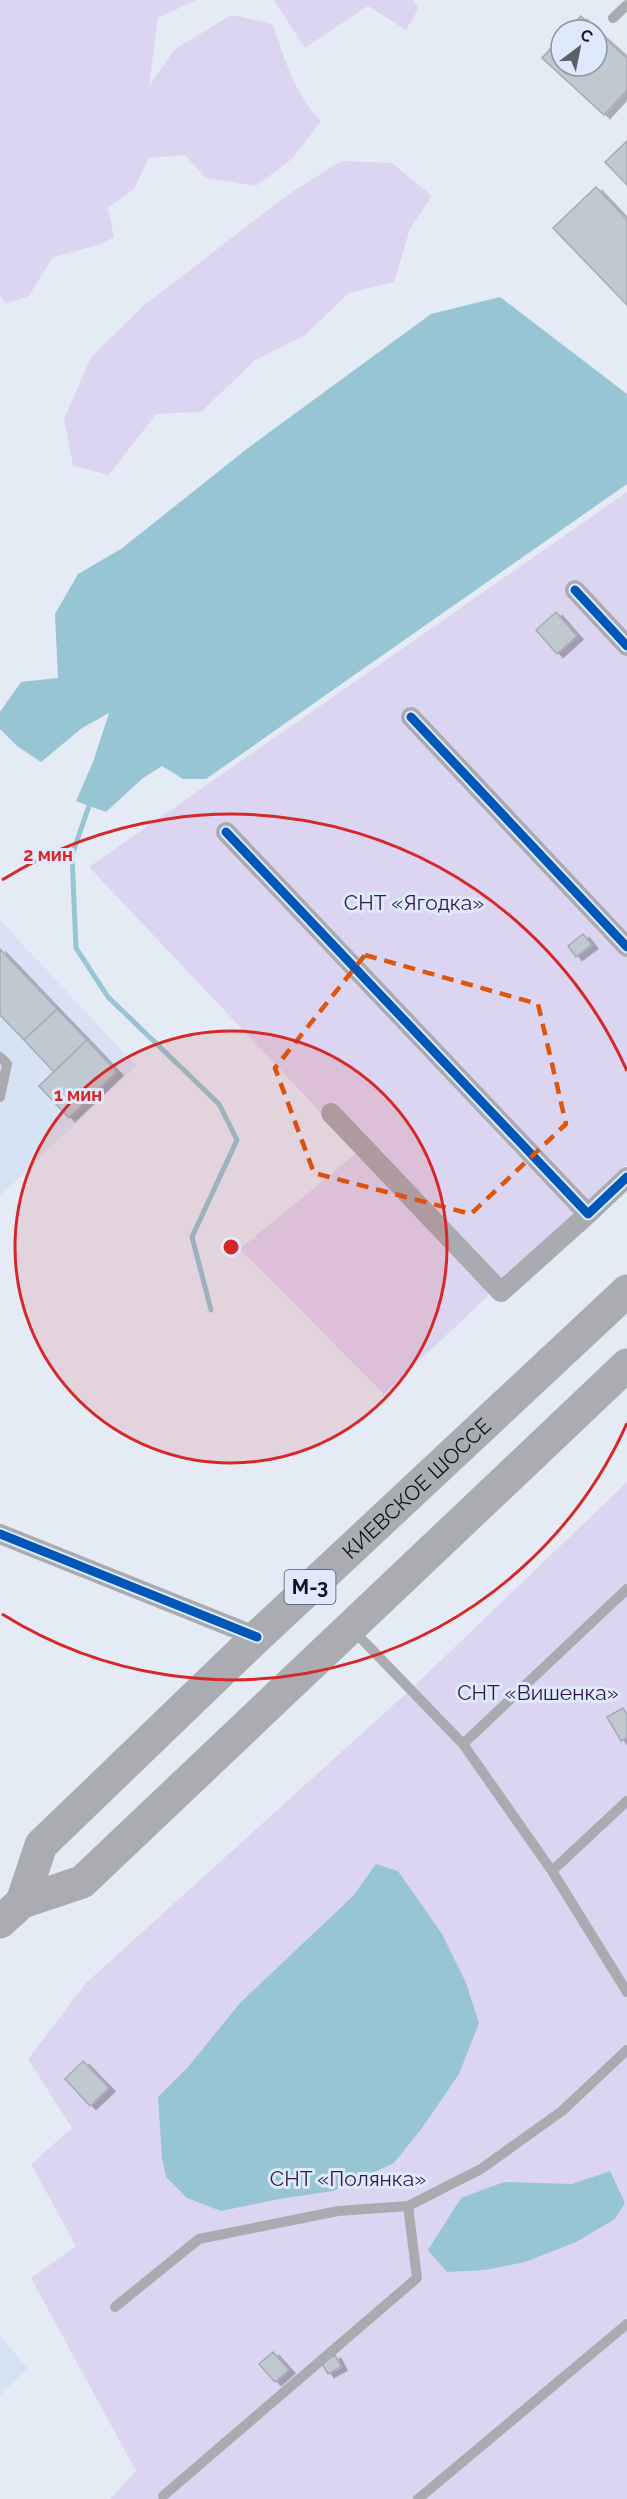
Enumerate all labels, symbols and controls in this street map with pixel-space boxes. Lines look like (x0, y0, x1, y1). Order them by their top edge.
north arrow (549, 18, 609, 78)
text: С (577, 25, 596, 47)
text: 2 мин (23, 844, 73, 865)
park label: СНТ «Ягодка» (344, 890, 484, 915)
text: 1 мин (54, 1084, 102, 1105)
centre of rings (221, 1237, 241, 1257)
street label: КИЕВСКОЕ ШОССЕ (337, 1413, 496, 1563)
road number: М-3 (284, 1570, 336, 1604)
park label: СНТ «Вишенка» (457, 1680, 619, 1705)
park label: СНТ «Полянка» (270, 2166, 426, 2191)

